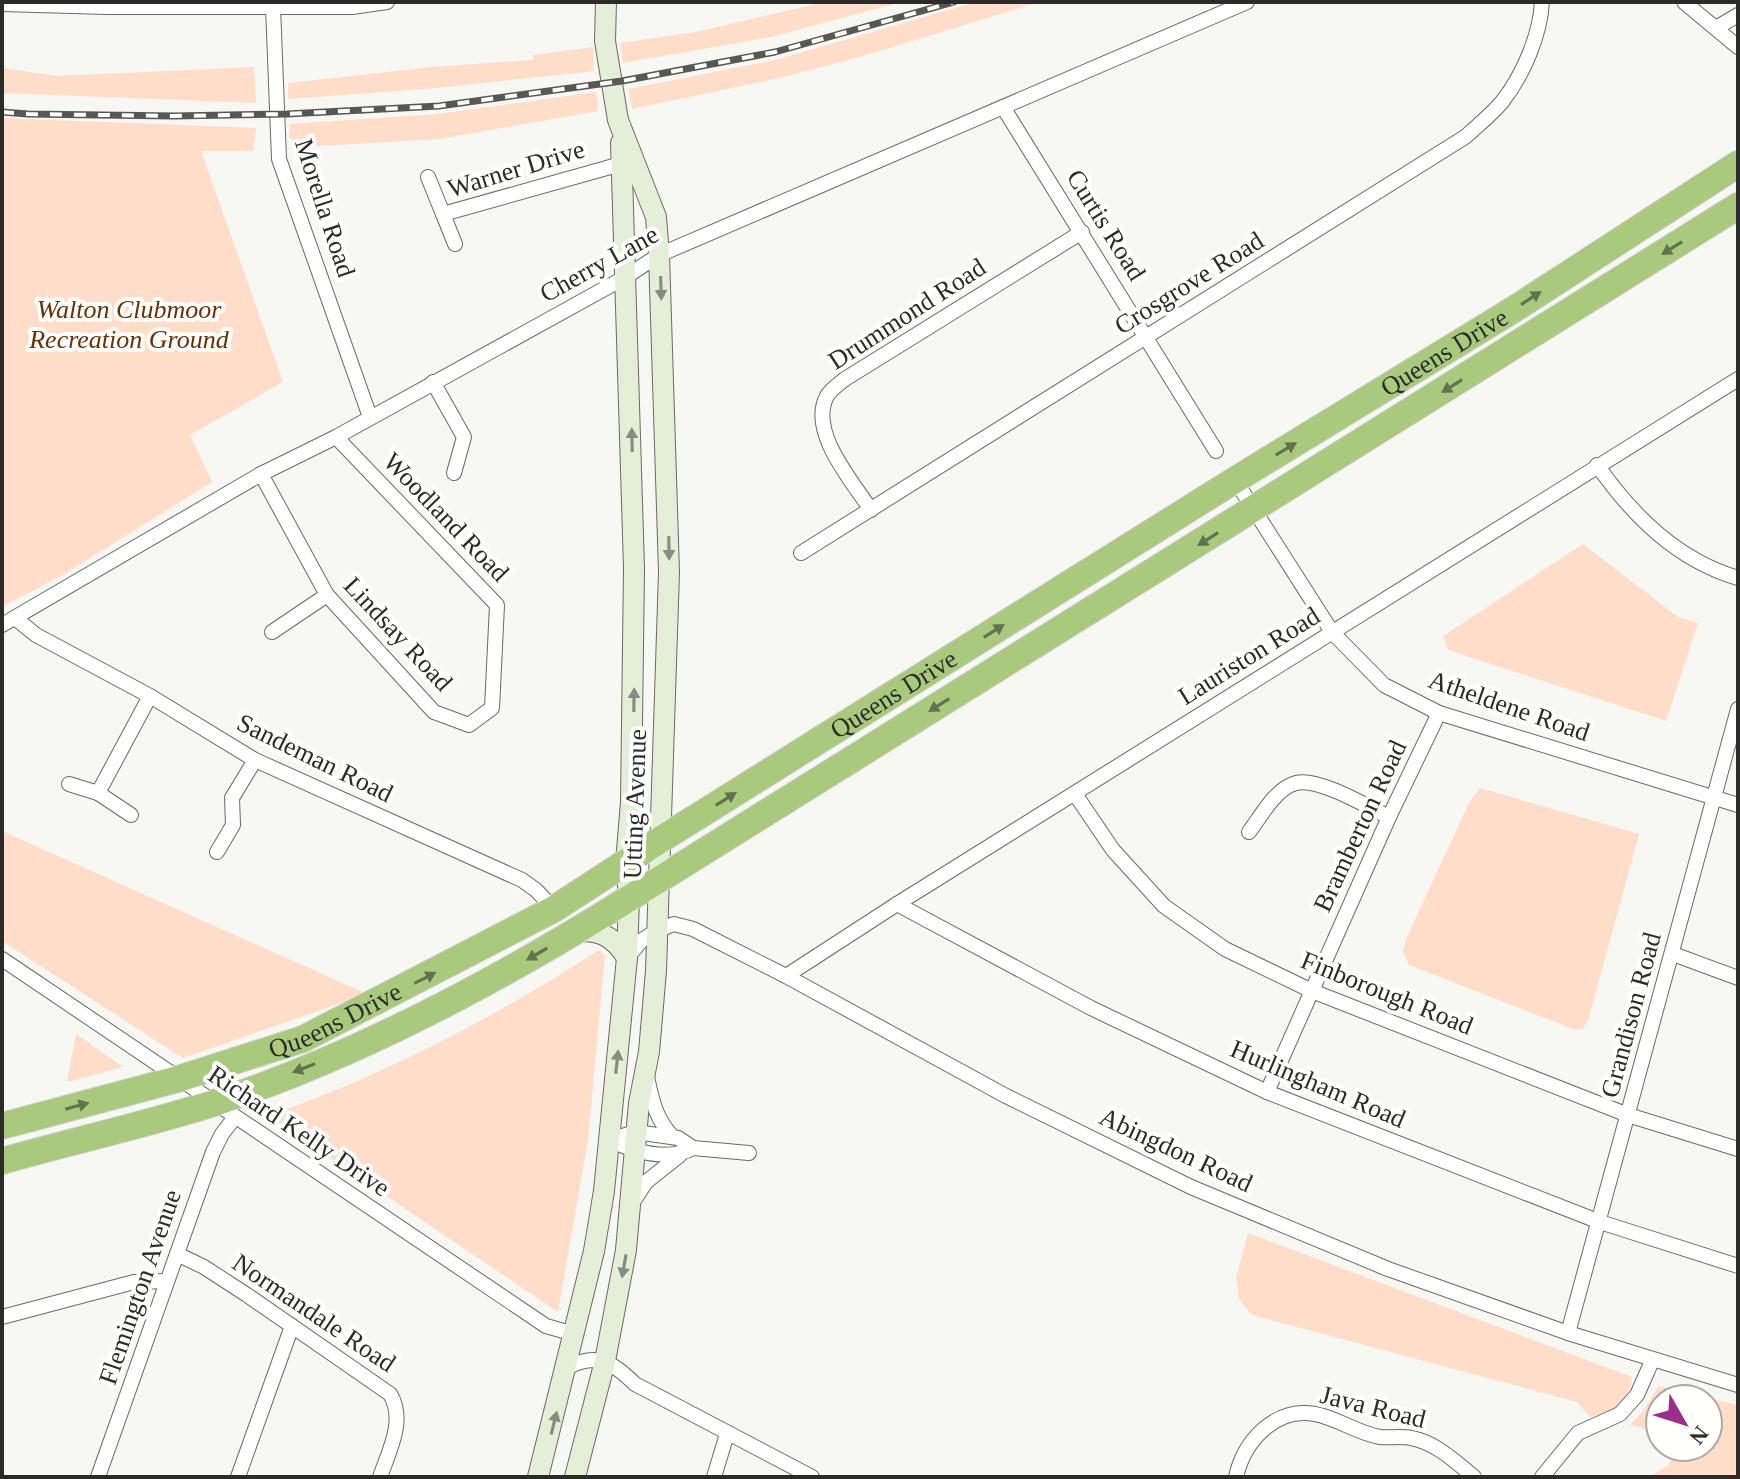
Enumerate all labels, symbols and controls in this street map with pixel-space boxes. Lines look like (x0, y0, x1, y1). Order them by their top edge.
street label: Warner Drive (444, 134, 588, 204)
street label: Morella Road (289, 135, 361, 281)
street label: Curtis Road (1061, 164, 1151, 286)
street label: Cherry Lane (535, 220, 663, 308)
street label: Crosgrove Road (1109, 226, 1269, 340)
one-way arrow (1661, 240, 1683, 254)
street label: Drummond Road (823, 252, 991, 376)
one-way arrow (654, 276, 667, 301)
one-way arrow (1520, 292, 1542, 306)
park label: Walton Clubmoor Recreation Ground (28, 295, 230, 354)
street label: Queens Drive (1375, 302, 1513, 402)
one-way arrow (1441, 378, 1463, 392)
one-way arrow (626, 427, 638, 452)
one-way arrow (1275, 442, 1297, 456)
street label: Woodland Road (377, 447, 515, 587)
one-way arrow (1197, 532, 1219, 546)
one-way arrow (662, 536, 675, 561)
street label: Lindsay Road (338, 571, 458, 697)
street label: Lauriston Road (1173, 601, 1325, 711)
one-way arrow (983, 624, 1005, 638)
street label: Queens Drive (825, 643, 962, 744)
street label: Atheldene Road (1425, 665, 1593, 747)
one-way arrow (627, 687, 640, 712)
one-way arrow (928, 698, 950, 712)
street label: Sandeman Road (232, 708, 398, 808)
street label: Utting Avenue (618, 728, 652, 880)
street label: Bramberton Road (1308, 736, 1412, 916)
one-way arrow (715, 792, 737, 806)
street label: Grandison Road (1595, 929, 1667, 1101)
street label: Finborough Road (1297, 945, 1477, 1041)
one-way arrow (526, 947, 548, 961)
one-way arrow (414, 971, 437, 985)
street label: Queens Drive (265, 976, 406, 1064)
street label: Hurlingham Road (1226, 1034, 1410, 1134)
one-way arrow (610, 1050, 623, 1075)
street label: Richard Kelly Drive (203, 1060, 395, 1202)
one-way arrow (292, 1062, 316, 1075)
one-way arrow (65, 1100, 90, 1112)
street label: Abingdon Road (1095, 1102, 1257, 1198)
street label: Flemington Avenue (93, 1186, 187, 1388)
street label: Normandale Road (227, 1248, 401, 1378)
one-way arrow (617, 1253, 629, 1278)
street label: Java Road (1317, 1380, 1429, 1434)
north arrow (1644, 1383, 1724, 1463)
one-way arrow (548, 1410, 560, 1435)
text: N (1684, 1421, 1714, 1449)

